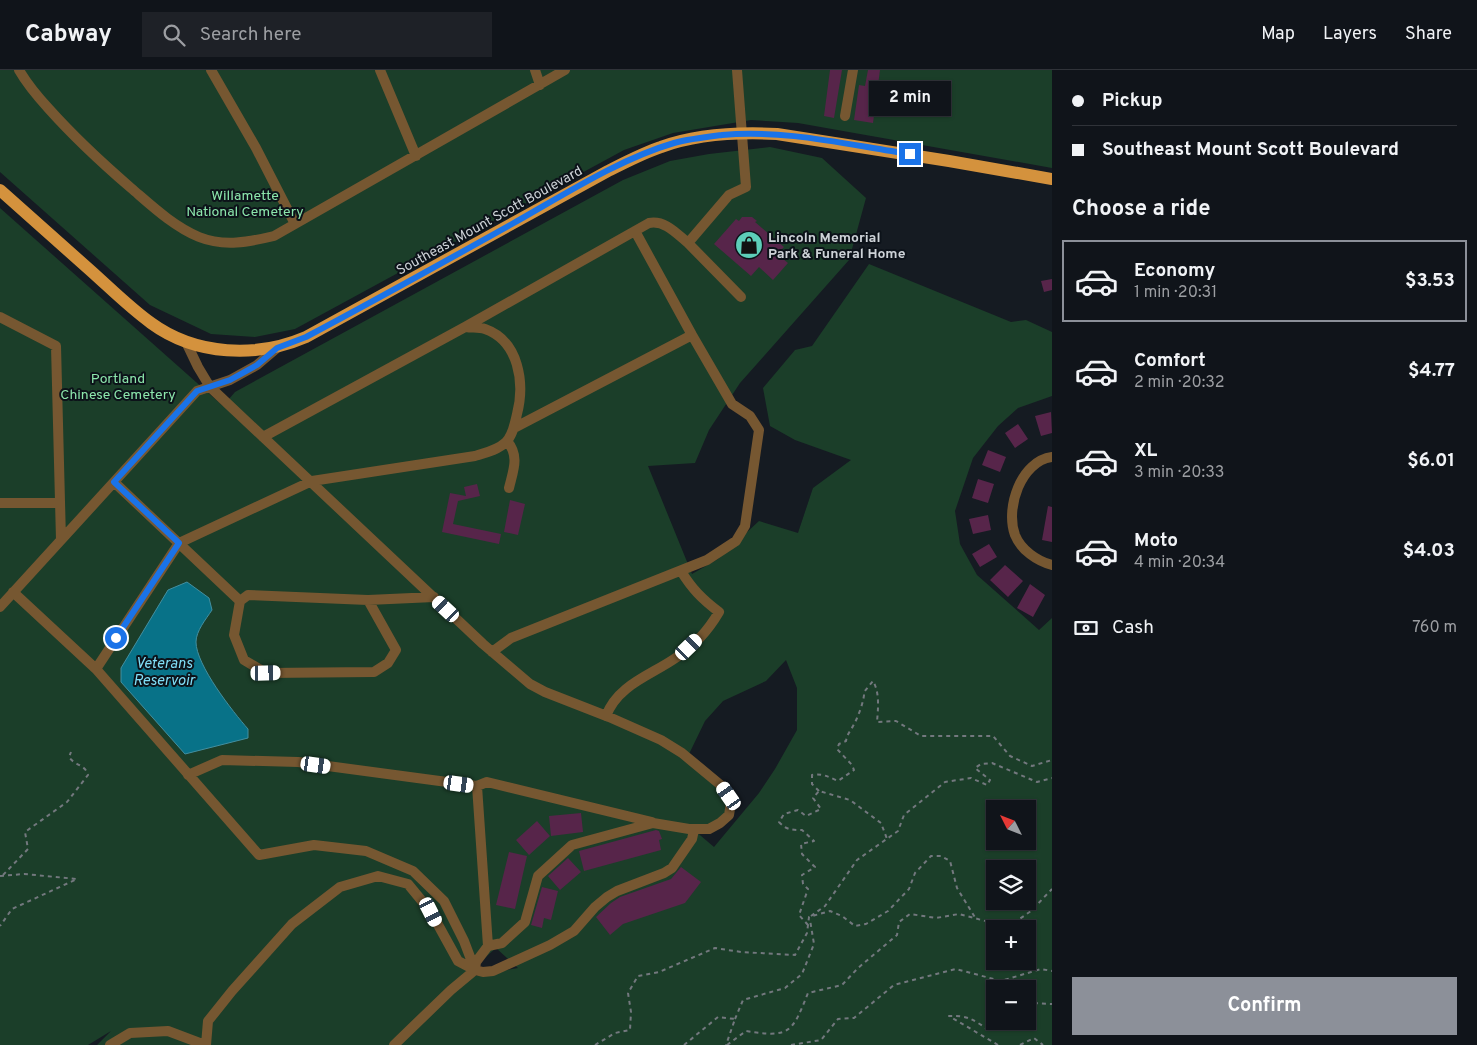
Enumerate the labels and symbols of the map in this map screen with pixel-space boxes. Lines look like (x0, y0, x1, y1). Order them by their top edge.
callout: 2 min (869, 82, 951, 116)
route end (899, 143, 921, 165)
street label: Southeast Mount Scott Boulevard (394, 163, 586, 280)
park label: Willamette National Cemetery (186, 188, 304, 221)
shop icon: Lincoln Memorial Park & Funeral Home (734, 230, 764, 260)
place label: Lincoln Memorial Park & Funeral Home (768, 230, 906, 263)
park label: Portland Chinese Cemetery (60, 371, 176, 404)
car (429, 593, 462, 625)
route start (105, 627, 127, 649)
car (672, 631, 705, 663)
water label: Veterans Reservoir (133, 655, 196, 691)
car (250, 665, 281, 681)
car (300, 755, 331, 775)
car (443, 774, 474, 794)
car (714, 779, 743, 813)
north arrow (986, 800, 1036, 850)
car (417, 895, 444, 929)

